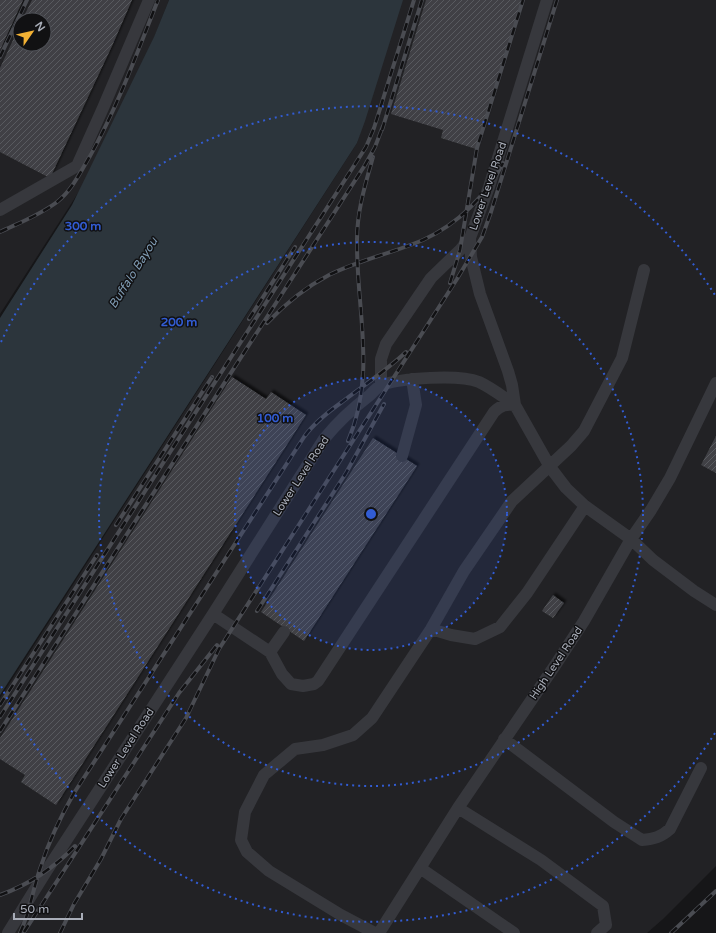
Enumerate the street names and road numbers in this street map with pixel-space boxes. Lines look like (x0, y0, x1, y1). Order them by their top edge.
street label: Lower Level Road (467, 140, 509, 232)
street label: Lower Level Road (270, 434, 332, 518)
street label: High Level Road (527, 624, 585, 702)
street label: Lower Level Road (95, 706, 157, 790)

